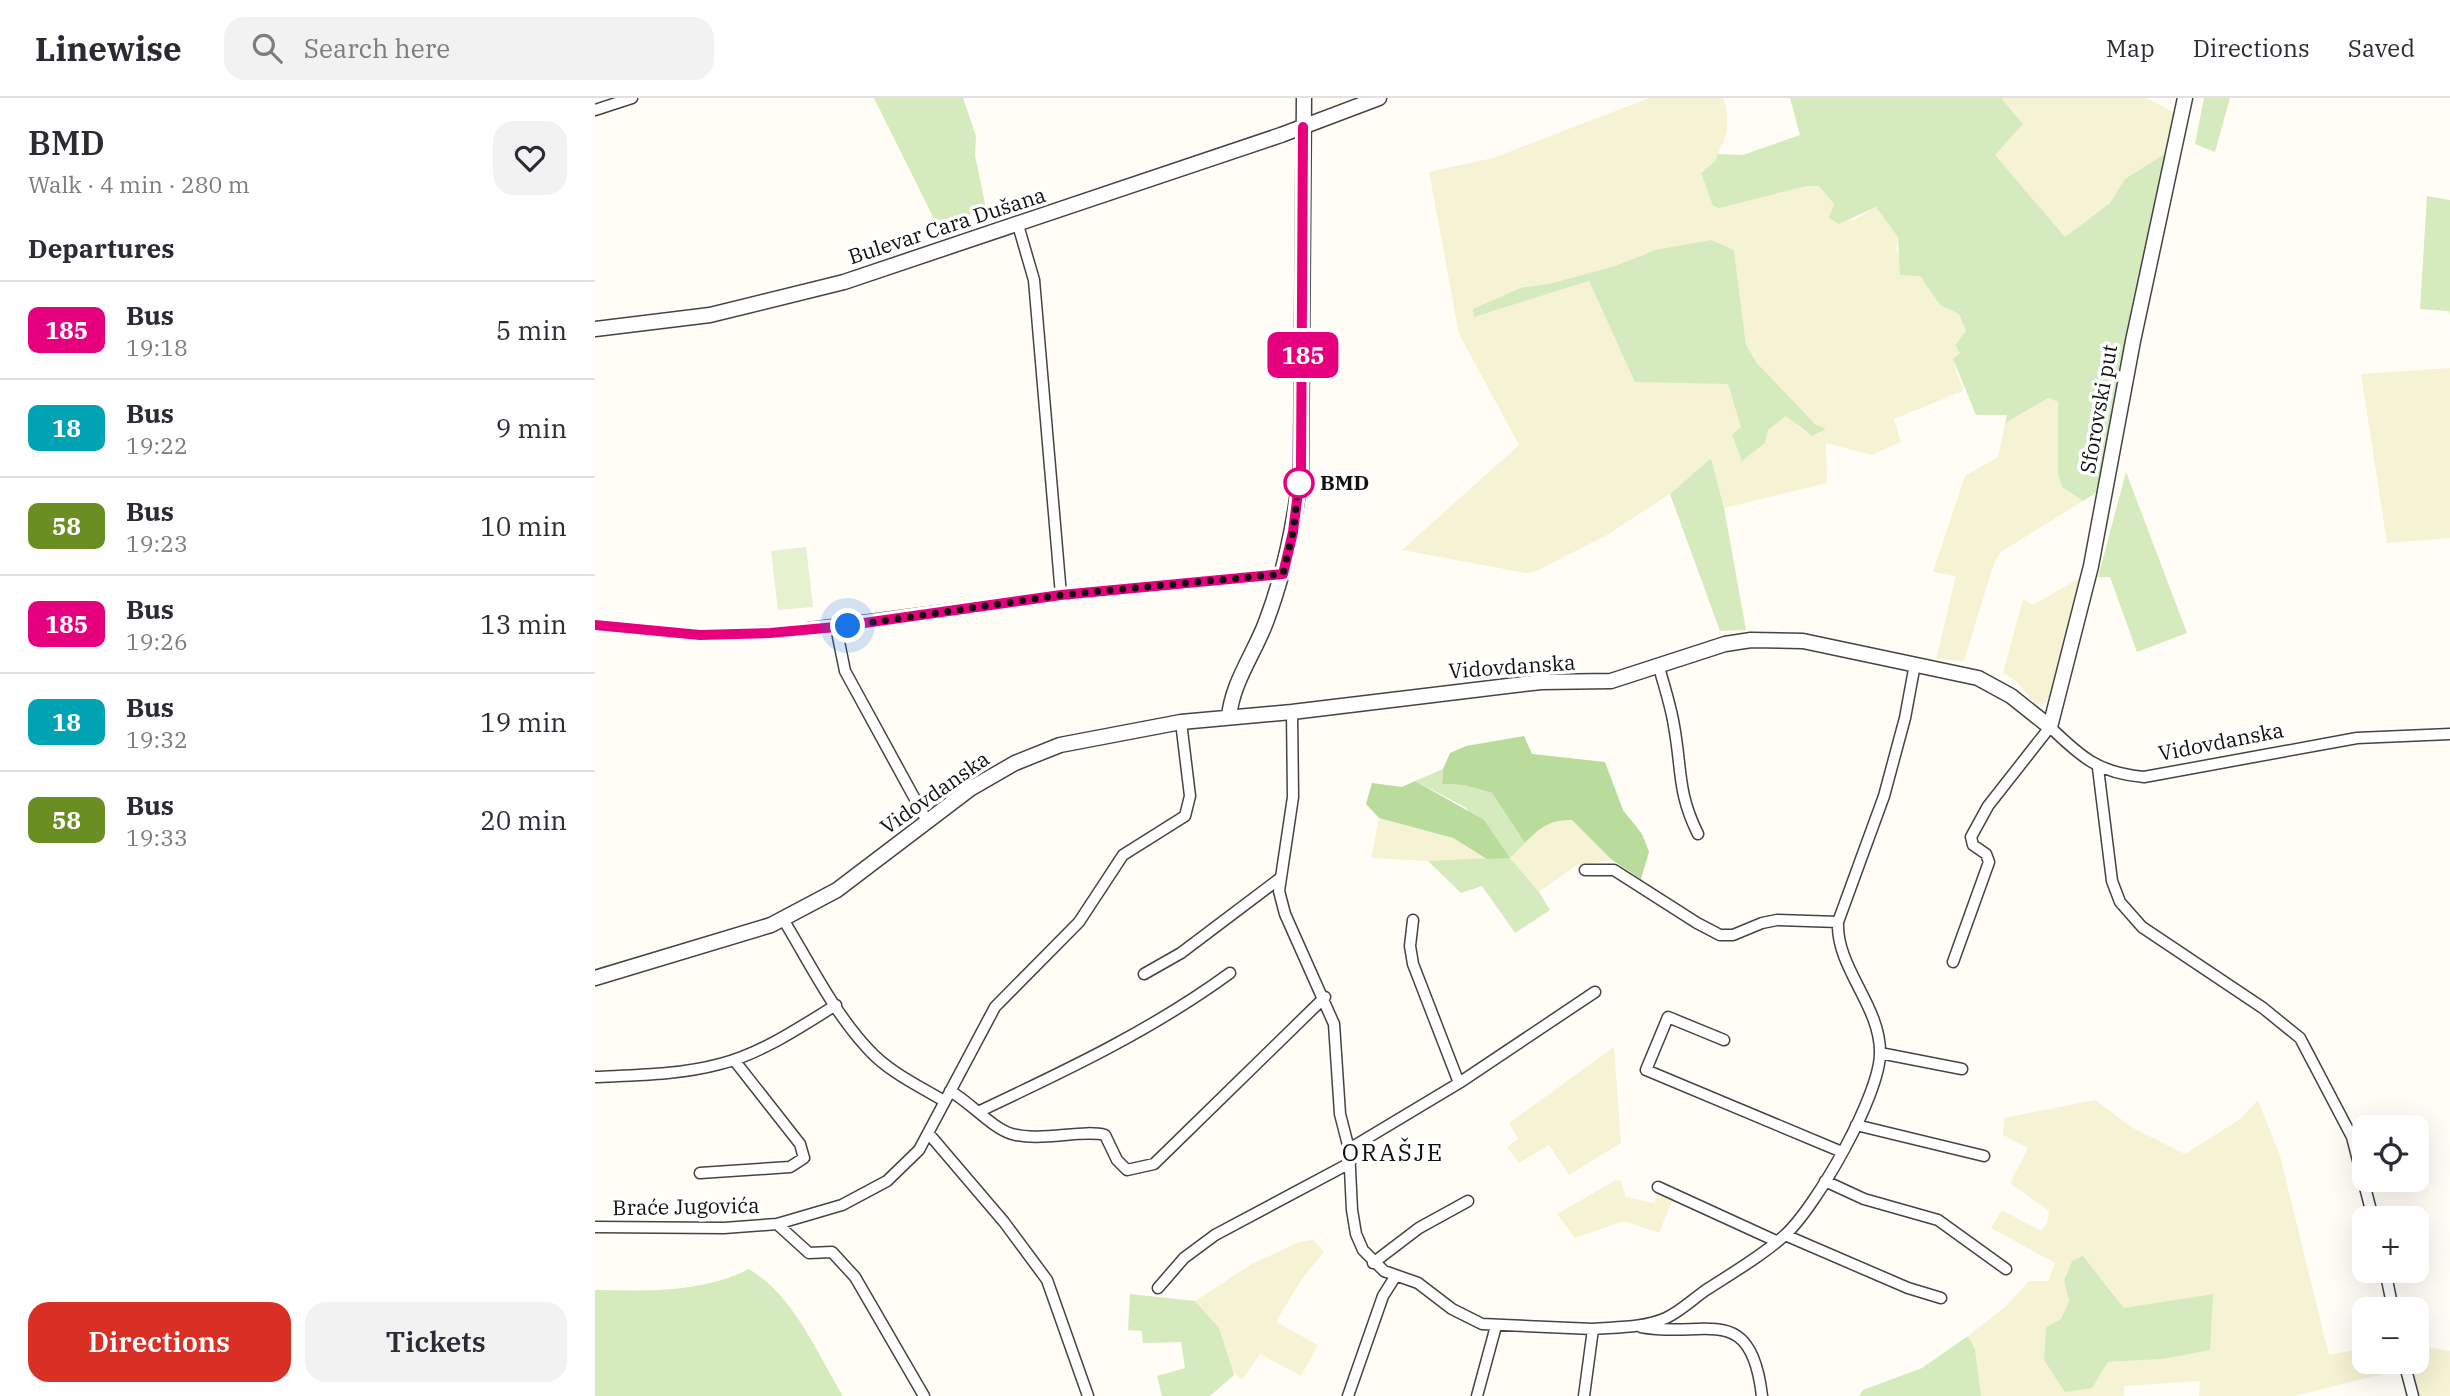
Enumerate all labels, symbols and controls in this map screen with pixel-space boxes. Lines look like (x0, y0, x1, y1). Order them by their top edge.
search box (224, 17, 714, 80)
text: Linewise (35, 27, 182, 70)
icon: search (248, 29, 286, 67)
text: Search here (304, 31, 450, 65)
text: Map (2106, 32, 2155, 64)
text: Directions (2193, 32, 2310, 64)
text: Saved (2348, 32, 2415, 64)
text: BMD (28, 121, 105, 164)
button: heart (493, 121, 567, 195)
text: Walk · 4 min · 280 m (28, 169, 250, 199)
street label: Bulevar Cara Dušana (844, 180, 1049, 270)
text: Departures (28, 231, 174, 265)
text: Bus (126, 298, 174, 332)
text: 5 min (496, 313, 567, 347)
text: 185 (45, 314, 88, 346)
text: 19:18 (126, 332, 188, 362)
line badge: 185 (1263, 332, 1343, 378)
text: 185 (1281, 339, 1325, 371)
street label: Sforovski put (2073, 342, 2123, 476)
text: Bus (126, 396, 174, 430)
text: 9 min (496, 411, 567, 445)
text: 18 (52, 412, 81, 444)
text: 19:22 (126, 430, 188, 460)
marker: BMD (1284, 468, 1314, 498)
place label: BMD (1320, 468, 1369, 496)
text: Bus (126, 494, 174, 528)
text: 10 min (480, 509, 567, 543)
text: 58 (52, 510, 81, 542)
text: 19:23 (126, 528, 188, 558)
text: Bus (126, 592, 174, 626)
text: 13 min (480, 607, 567, 641)
text: 185 (45, 608, 88, 640)
your location (830, 608, 865, 643)
text: 19:26 (126, 626, 188, 656)
street label: Vidovdanska (1447, 648, 1576, 684)
text: Bus (126, 690, 174, 724)
text: 19 min (480, 705, 567, 739)
text: 18 (52, 706, 81, 738)
street label: Vidovdanska (2156, 715, 2286, 767)
text: 19:32 (126, 724, 188, 754)
street label: Vidovdanska (874, 744, 995, 840)
text: Bus (126, 788, 174, 822)
text: 20 min (480, 803, 567, 837)
text: 58 (52, 804, 81, 836)
text: 19:33 (126, 822, 188, 852)
map controls (2352, 1115, 2429, 1374)
button: locate (2352, 1115, 2429, 1192)
district label: ORAŠJE (1342, 1136, 1444, 1168)
street label: Braće Jugovića (612, 1191, 760, 1221)
button: + (2352, 1206, 2429, 1283)
button: − (2352, 1297, 2429, 1374)
button: Directions (28, 1302, 291, 1382)
button: Tickets (305, 1302, 567, 1382)

